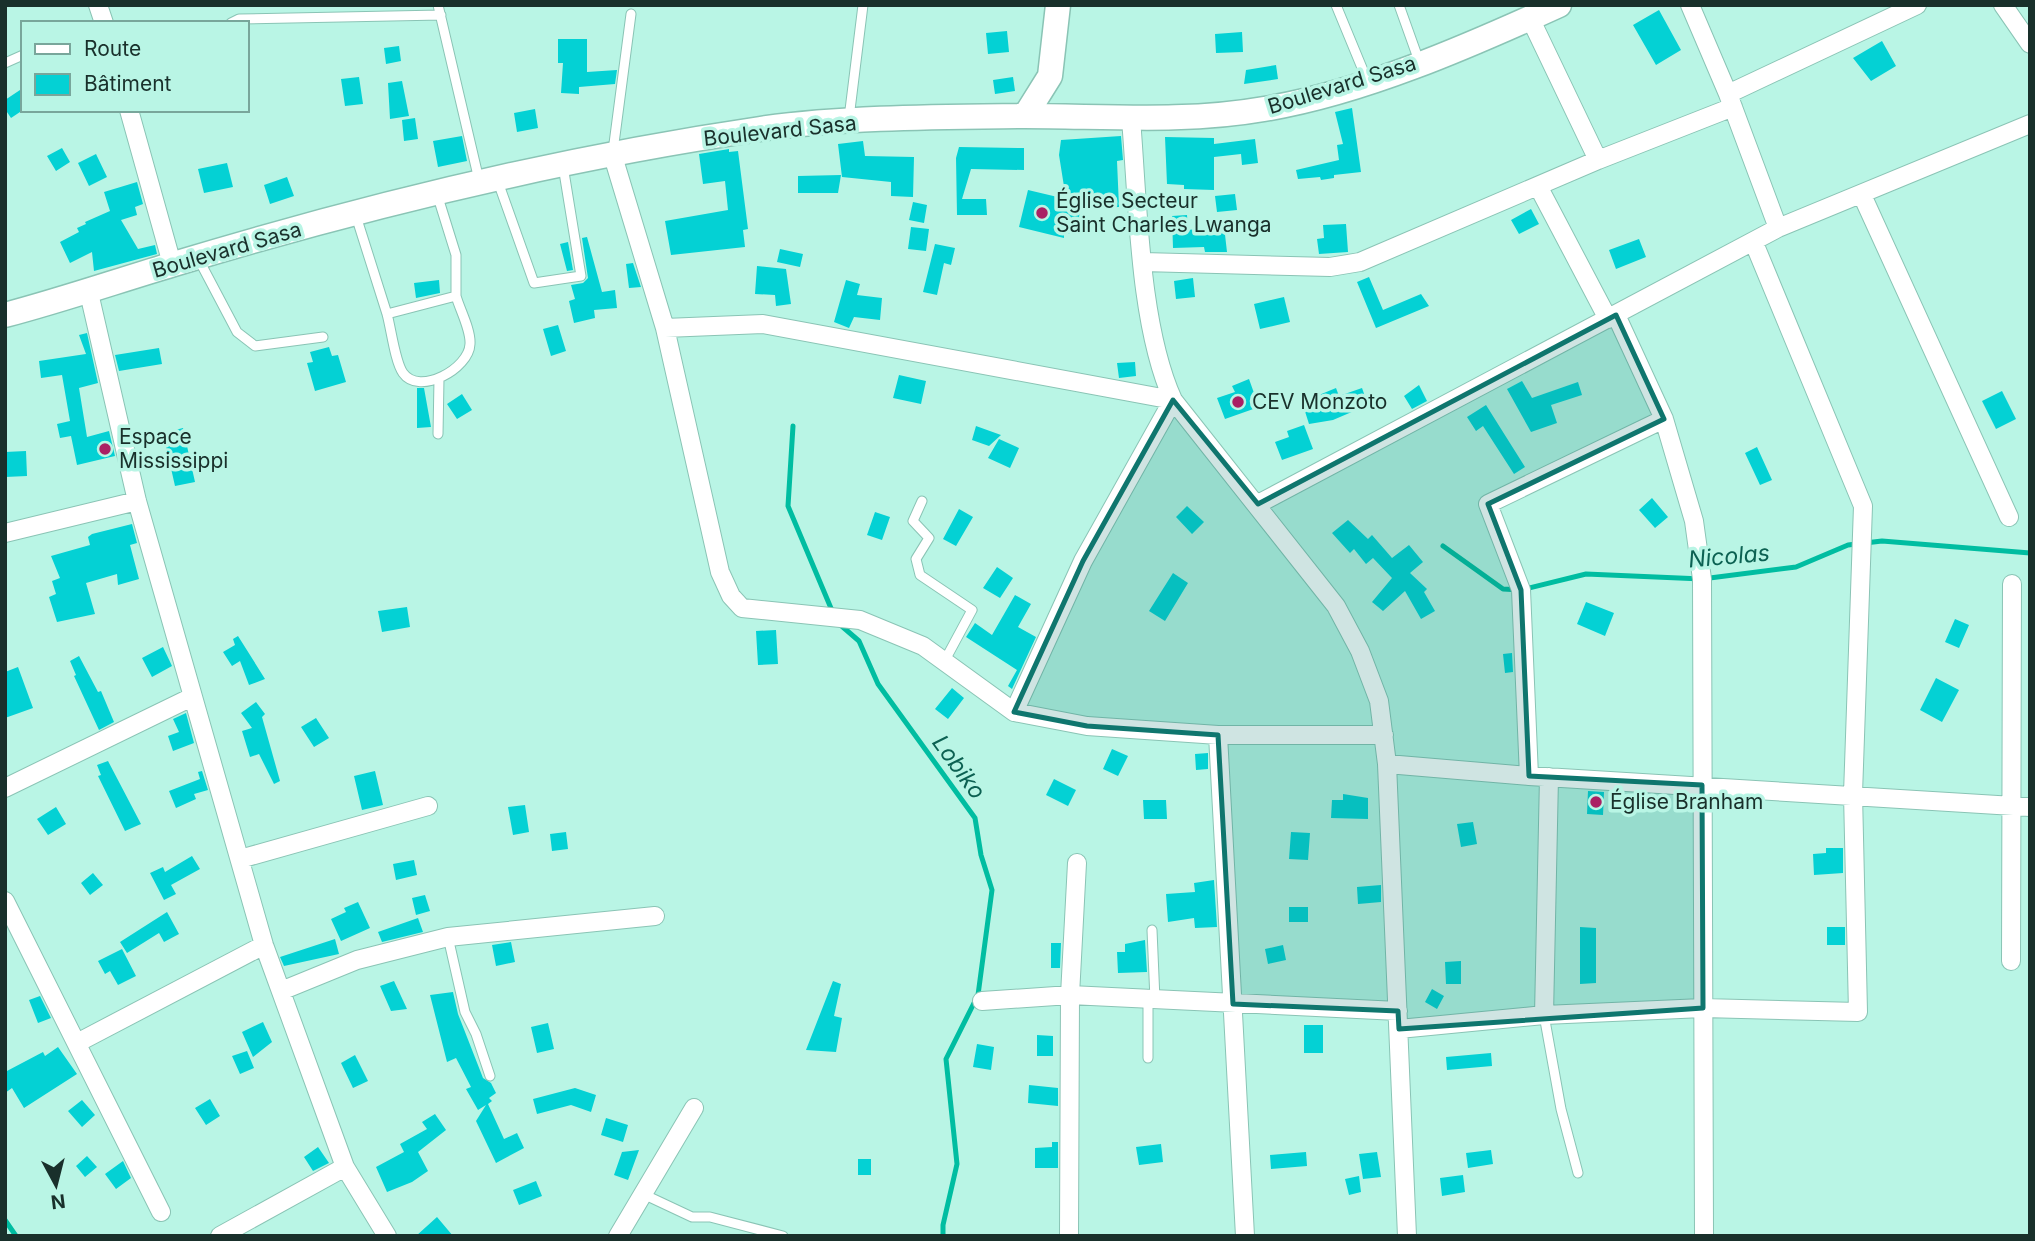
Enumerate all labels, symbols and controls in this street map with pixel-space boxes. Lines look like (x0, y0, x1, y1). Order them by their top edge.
legend (21, 21, 248, 112)
text: Route (84, 36, 141, 61)
street label: Boulevard Sasa (1265, 50, 1419, 119)
text: Bâtiment (84, 71, 172, 96)
street label: Boulevard Sasa (702, 110, 858, 151)
place label: Église Secteur Saint Charles Lwanga (1056, 187, 1272, 237)
marker: Église Secteur Saint Charles Lwanga (1034, 205, 1050, 221)
street label: Boulevard Sasa (150, 216, 304, 283)
place label: CEV Monzoto (1252, 389, 1387, 414)
marker: CEV Monzoto (1230, 394, 1246, 410)
place label: Espace Mississippi (119, 424, 228, 473)
marker: Espace Mississippi (97, 441, 113, 457)
water label: Nicolas (1687, 538, 1771, 574)
water label: Lobiko (926, 729, 992, 805)
place label: Église Branham (1610, 788, 1763, 814)
marker: Église Branham (1588, 794, 1604, 810)
north arrow (21, 1150, 91, 1220)
text: N (49, 1189, 67, 1214)

